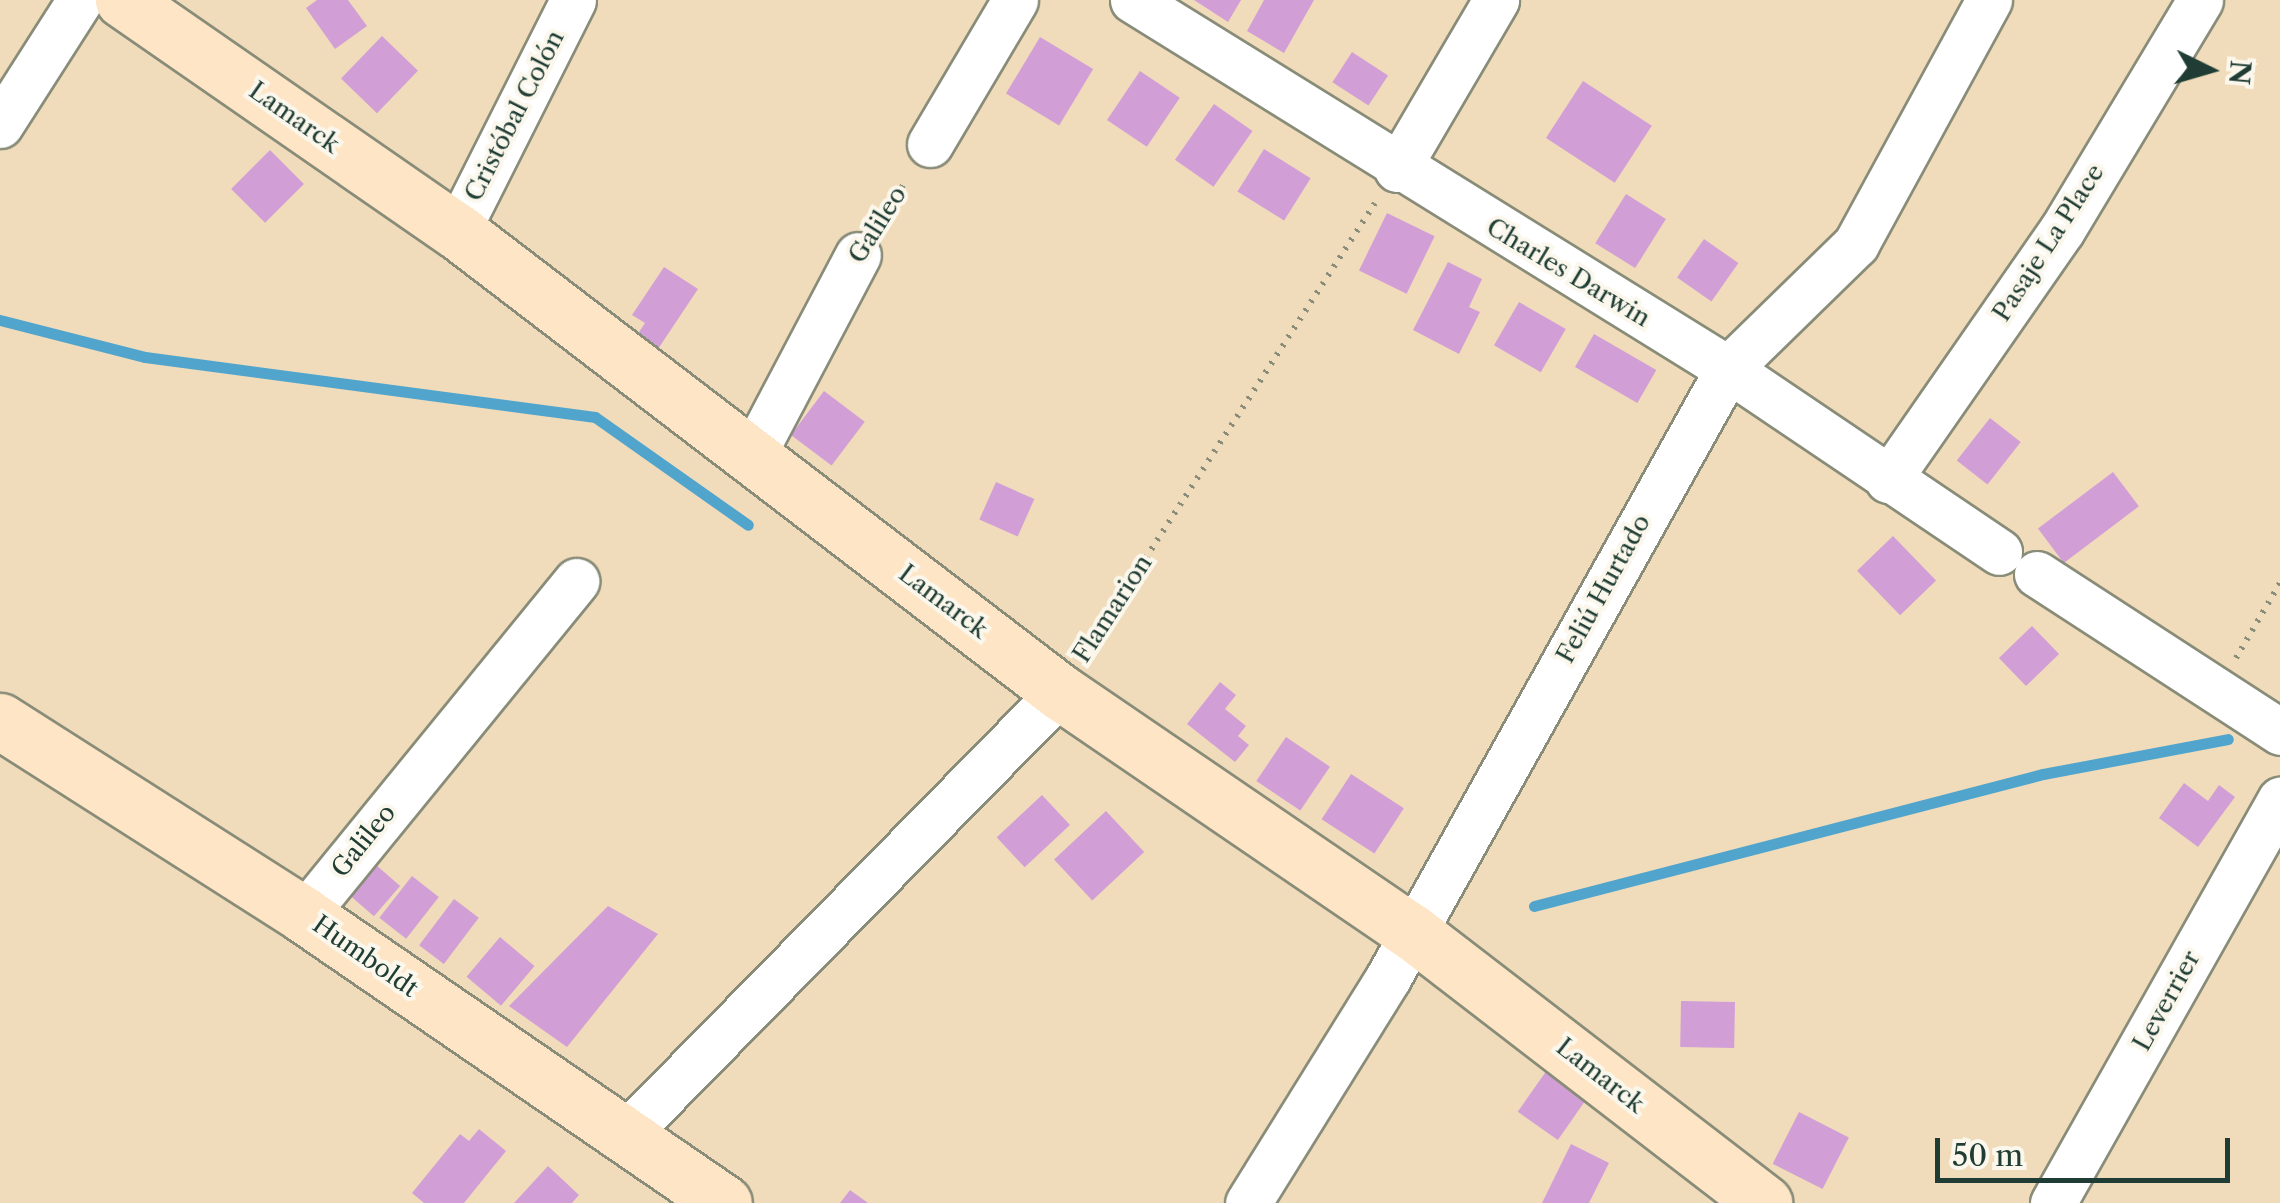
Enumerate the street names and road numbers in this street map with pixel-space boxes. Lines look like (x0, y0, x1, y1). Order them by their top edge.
street label: Cristóbal Colón (459, 26, 571, 206)
street label: Lamarck (243, 76, 345, 160)
street label: Pasaje La Place (1987, 159, 2111, 327)
street label: Galileo (843, 181, 913, 269)
street label: Charles Darwin (1481, 212, 1655, 334)
street label: Feliú Hurtado (1551, 509, 1657, 669)
street label: Flamarion (1067, 550, 1159, 668)
street label: Lamarck (893, 559, 993, 645)
street label: Galileo (326, 798, 402, 884)
street label: Humboldt (307, 910, 423, 1004)
street label: Leverrier (2127, 946, 2207, 1056)
street label: Lamarck (1550, 1032, 1650, 1120)

